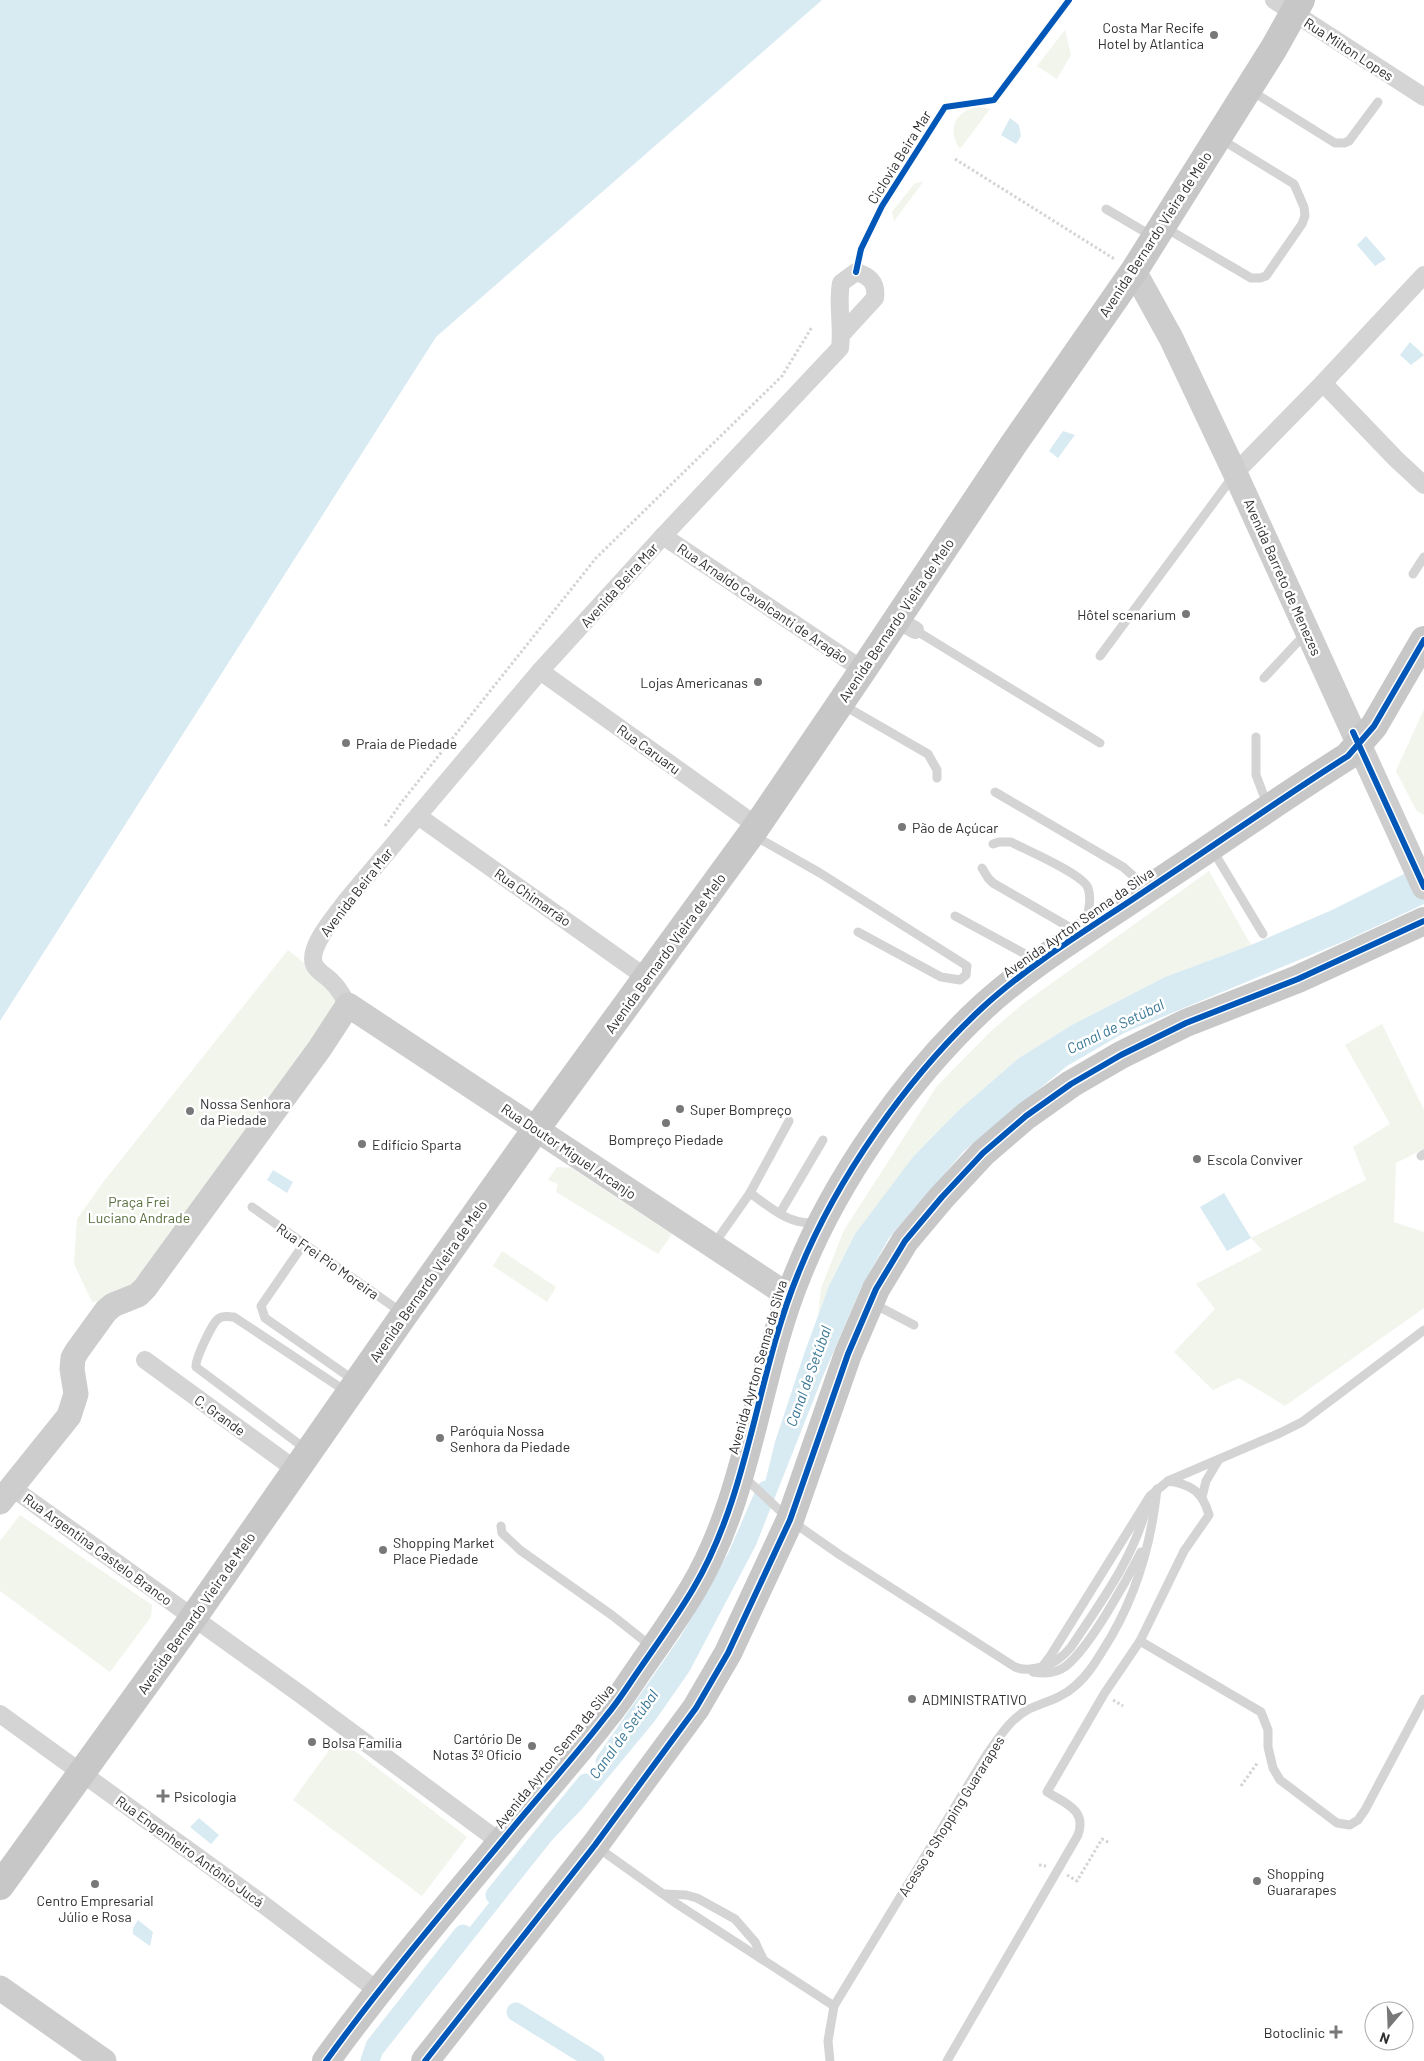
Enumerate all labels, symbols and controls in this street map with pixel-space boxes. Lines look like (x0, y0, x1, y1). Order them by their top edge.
street label: Rua Milton Lopes (1301, 14, 1397, 84)
place label: Costa Mar Recife Hotel by Atlantica (1098, 19, 1204, 52)
marker: Costa Mar Recife Hotel by Atlantica (1208, 29, 1220, 41)
street label: Ciclovia Beira Mar (863, 107, 935, 207)
street label: Avenida Bernardo Vieira de Melo (1095, 148, 1215, 320)
street label: Avenida Barreto de Menezes (1241, 496, 1325, 658)
street label: Avenida Bernardo Vieira de Melo (835, 535, 957, 705)
street label: Avenida Beira Mar (577, 539, 661, 631)
street label: Rua Arnaldo Cavalcanti de Aragão (674, 539, 852, 667)
place label: Hôtel scenarium (1077, 606, 1176, 623)
marker: Hôtel scenarium (1180, 608, 1192, 620)
place label: Lojas Americanas (640, 674, 748, 691)
marker: Lojas Americanas (752, 676, 764, 688)
street label: Rua Caruaru (614, 720, 684, 778)
place label: Praia de Piedade (356, 735, 457, 752)
marker: Praia de Piedade (340, 737, 352, 749)
place label: Pão de Açúcar (912, 819, 998, 836)
marker: Pão de Açúcar (896, 821, 908, 833)
street label: Avenida Beira Mar (316, 844, 396, 940)
street label: Avenida Ayrton Senna da Silva (999, 863, 1157, 981)
street label: Rua Chimarrão (492, 864, 574, 930)
street label: Avenida Bernardo Vieira de Melo (601, 870, 729, 1036)
water label: Canal de Setúbal (1064, 994, 1167, 1057)
place label: Nossa Senhora da Piedade (200, 1095, 291, 1128)
street label: Rua Doutor Miguel Arcanjo (498, 1100, 640, 1202)
place label: Super Bompreço (690, 1101, 792, 1118)
marker: Super Bompreço (674, 1103, 686, 1115)
marker: Nossa Senhora da Piedade (184, 1105, 196, 1117)
marker: Bompreço Piedade (660, 1117, 672, 1129)
place label: Bompreço Piedade (608, 1131, 724, 1148)
place label: Edifício Sparta (372, 1136, 462, 1153)
marker: Edifício Sparta (356, 1138, 368, 1150)
place label: Escola Conviver (1207, 1151, 1303, 1168)
marker: Escola Conviver (1191, 1153, 1203, 1165)
park label: Praça Frei Luciano Andrade (88, 1193, 190, 1226)
street label: Avenida Bernardo Vieira de Melo (365, 1197, 491, 1365)
street label: Rua Frei Pio Moreira (274, 1219, 382, 1303)
street label: Avenida Ayrton Senna da Silva (724, 1278, 790, 1456)
water label: Canal de Setúbal (781, 1323, 835, 1429)
street label: C. Grande (191, 1391, 249, 1439)
place label: Paróquia Nossa Senhora da Piedade (450, 1422, 570, 1455)
marker: Paróquia Nossa Senhora da Piedade (434, 1432, 446, 1444)
street label: Rua Argentina Castelo Branco (20, 1489, 176, 1609)
street label: Avenida Bernardo Vieira de Melo (133, 1529, 259, 1697)
place label: Shopping Market Place Piedade (393, 1534, 495, 1567)
marker: Shopping Market Place Piedade (377, 1544, 389, 1556)
street label: Avenida Ayrton Senna da Silva (491, 1681, 617, 1831)
water label: Canal de Setúbal (585, 1685, 662, 1782)
place label: ADMINISTRATIVO (922, 1691, 1027, 1708)
marker: ADMINISTRATIVO (906, 1693, 918, 1705)
place label: Cartório De Notas 3º Oficio (433, 1730, 522, 1763)
street label: Acesso a Shopping Guararapes (894, 1732, 1008, 1899)
place label: Bolsa Familia (322, 1734, 402, 1751)
marker: Bolsa Familia (306, 1736, 318, 1748)
marker: Cartório De Notas 3º Oficio (526, 1740, 538, 1752)
place label: Psicologia (174, 1788, 236, 1805)
marker: Psicologia (156, 1789, 170, 1803)
street label: Rua Engenheiro Antônio Jucá (113, 1792, 267, 1910)
place label: Shopping Guararapes (1267, 1865, 1337, 1898)
marker: Shopping Guararapes (1251, 1875, 1263, 1887)
marker: Centro Empresarial Júlio e Rosa (89, 1878, 101, 1890)
place label: Centro Empresarial Júlio e Rosa (36, 1892, 154, 1925)
north arrow (1364, 2001, 1414, 2051)
place label: Botoclinic (1264, 2024, 1325, 2041)
marker: Botoclinic (1329, 2025, 1343, 2039)
text: N (1377, 2029, 1392, 2048)

